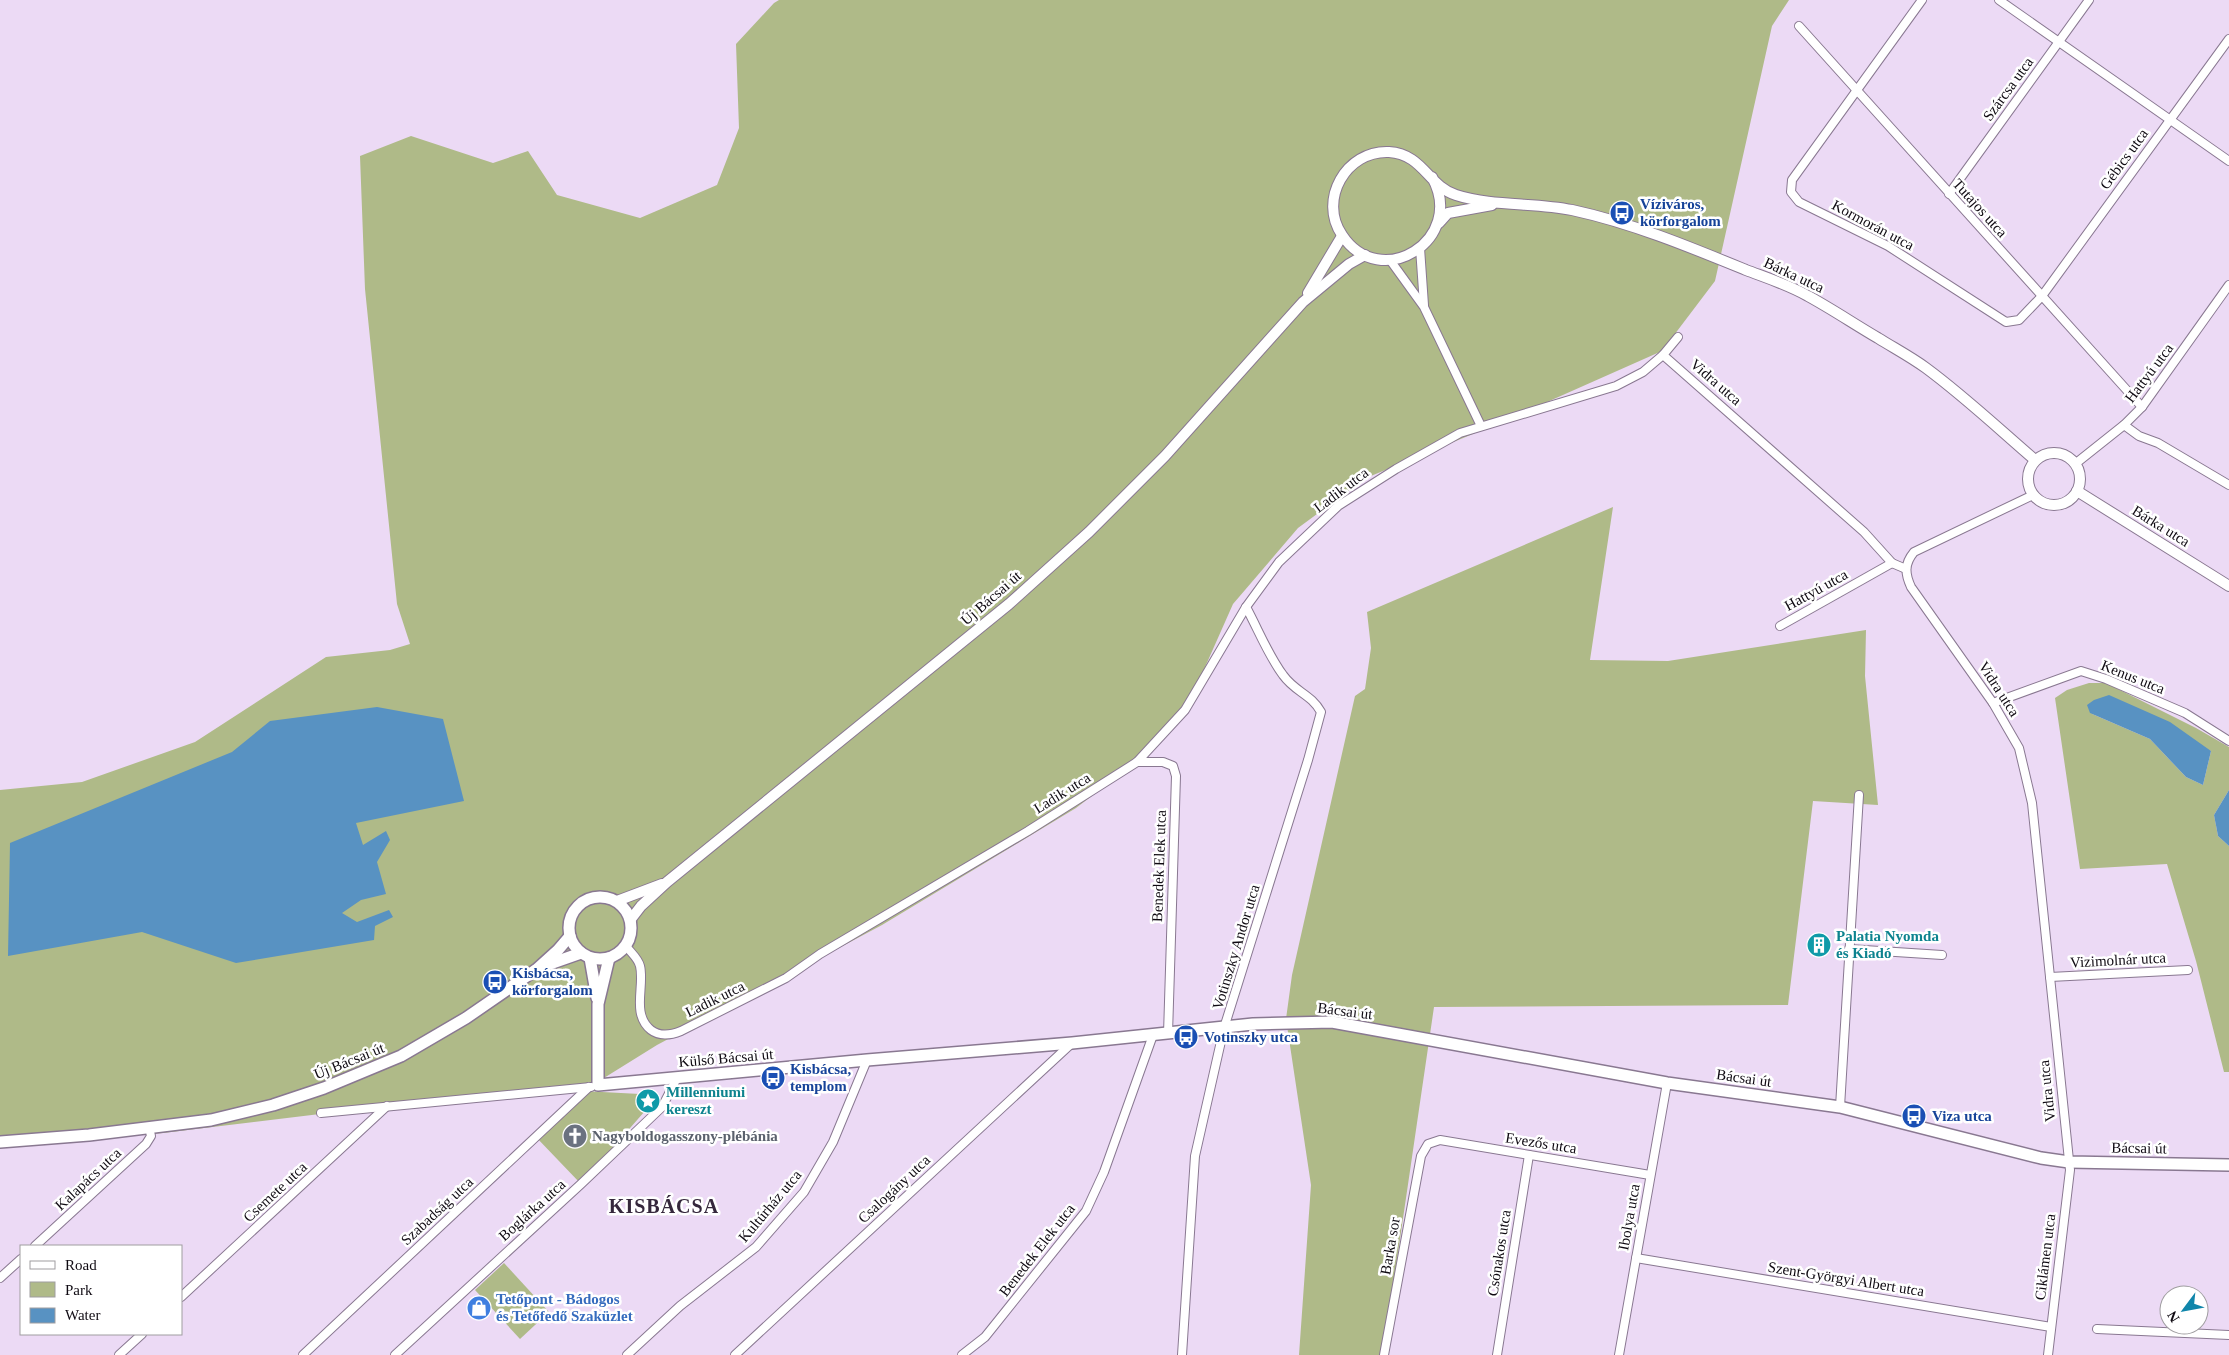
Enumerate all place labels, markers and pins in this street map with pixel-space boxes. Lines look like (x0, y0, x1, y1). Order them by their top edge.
place label: Víziváros, körforgalom (1640, 196, 1721, 229)
bus stop icon: Víziváros, körforgalom (1609, 200, 1635, 226)
place label: Palatia Nyomda és Kiadó (1836, 928, 1939, 961)
building icon: Palatia Nyomda és Kiadó (1806, 932, 1832, 958)
place label: Kisbácsa, körforgalom (512, 965, 593, 998)
bus stop icon: Kisbácsa, körforgalom (482, 969, 508, 995)
bus stop icon: Votinszky utca (1173, 1024, 1199, 1050)
place label: Votinszky utca (1204, 1029, 1299, 1045)
place label: Kisbácsa, templom (790, 1061, 852, 1094)
bus stop icon: Kisbácsa, templom (760, 1065, 786, 1091)
place label: Millenniumi kereszt (666, 1084, 745, 1117)
place icon: Millenniumi kereszt (635, 1088, 661, 1114)
bus stop icon: Viza utca (1901, 1103, 1927, 1129)
place label: Viza utca (1932, 1108, 1992, 1124)
church icon: Nagyboldogasszony-plébánia (562, 1123, 588, 1149)
place label: Nagyboldogasszony-plébánia (592, 1128, 778, 1144)
place label: Tetőpont - Bádogos és Tetőfedő Szaküzlet (496, 1291, 633, 1324)
shop icon: Tetőpont - Bádogos és Tetőfedő Szaküzlet (466, 1295, 492, 1321)

